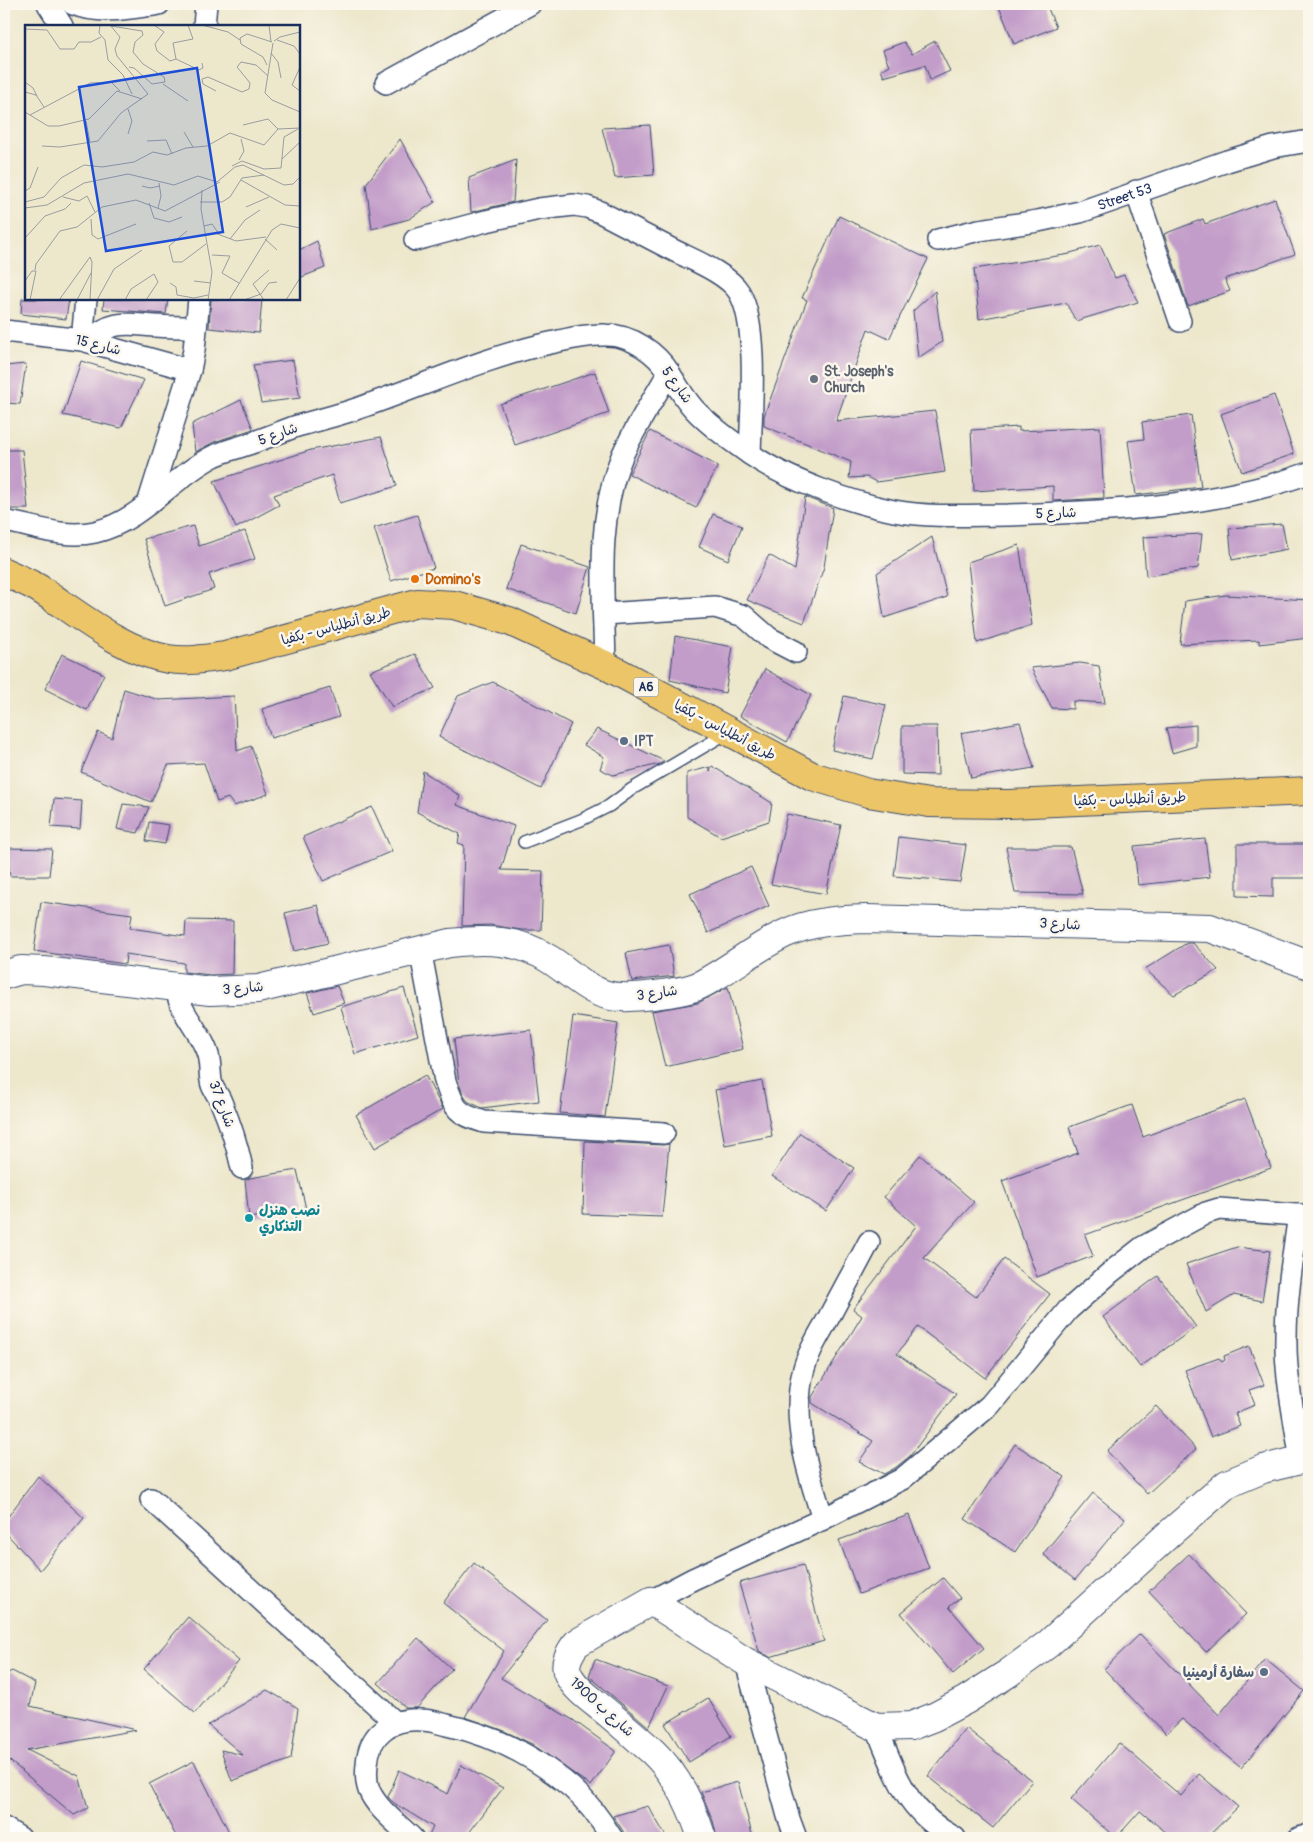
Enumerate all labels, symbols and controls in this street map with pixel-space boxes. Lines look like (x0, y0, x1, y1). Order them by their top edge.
inset map (25, 25, 300, 300)
street label: Street 53 (1095, 179, 1154, 214)
street label: شارع 15 (73, 331, 123, 360)
street label: شارع 5 (657, 363, 696, 407)
place label: St. Joseph's Church (824, 363, 894, 396)
marker: St. Joseph's Church (808, 373, 820, 385)
street label: شارع 5 (256, 419, 300, 450)
street label: شارع 5 (1035, 504, 1077, 523)
place label: Domino's (425, 571, 481, 588)
marker: Domino's (409, 573, 421, 585)
street label: طريق أنطلياس - بكفيا (279, 603, 393, 649)
road number: A6 (634, 678, 658, 696)
street label: طريق أنطلياس - بكفيا (671, 696, 779, 764)
place label: IPT (634, 733, 654, 750)
marker: IPT (618, 735, 630, 747)
street label: طريق أنطلياس - بكفيا (1073, 789, 1187, 809)
street label: شارع 3 (1039, 914, 1081, 935)
street label: شارع 3 (222, 978, 264, 999)
street label: شارع 3 (635, 982, 679, 1005)
street label: شارع 37 (204, 1078, 239, 1130)
place label: نصب هنزل التذكاري (259, 1202, 320, 1237)
marker: نصب هنزل التذكاري (243, 1212, 255, 1224)
place label: سفارة أرمينيا (1183, 1663, 1254, 1681)
marker: سفارة أرمينيا (1258, 1666, 1270, 1678)
street label: شارع ب 1900 (566, 1674, 638, 1741)

